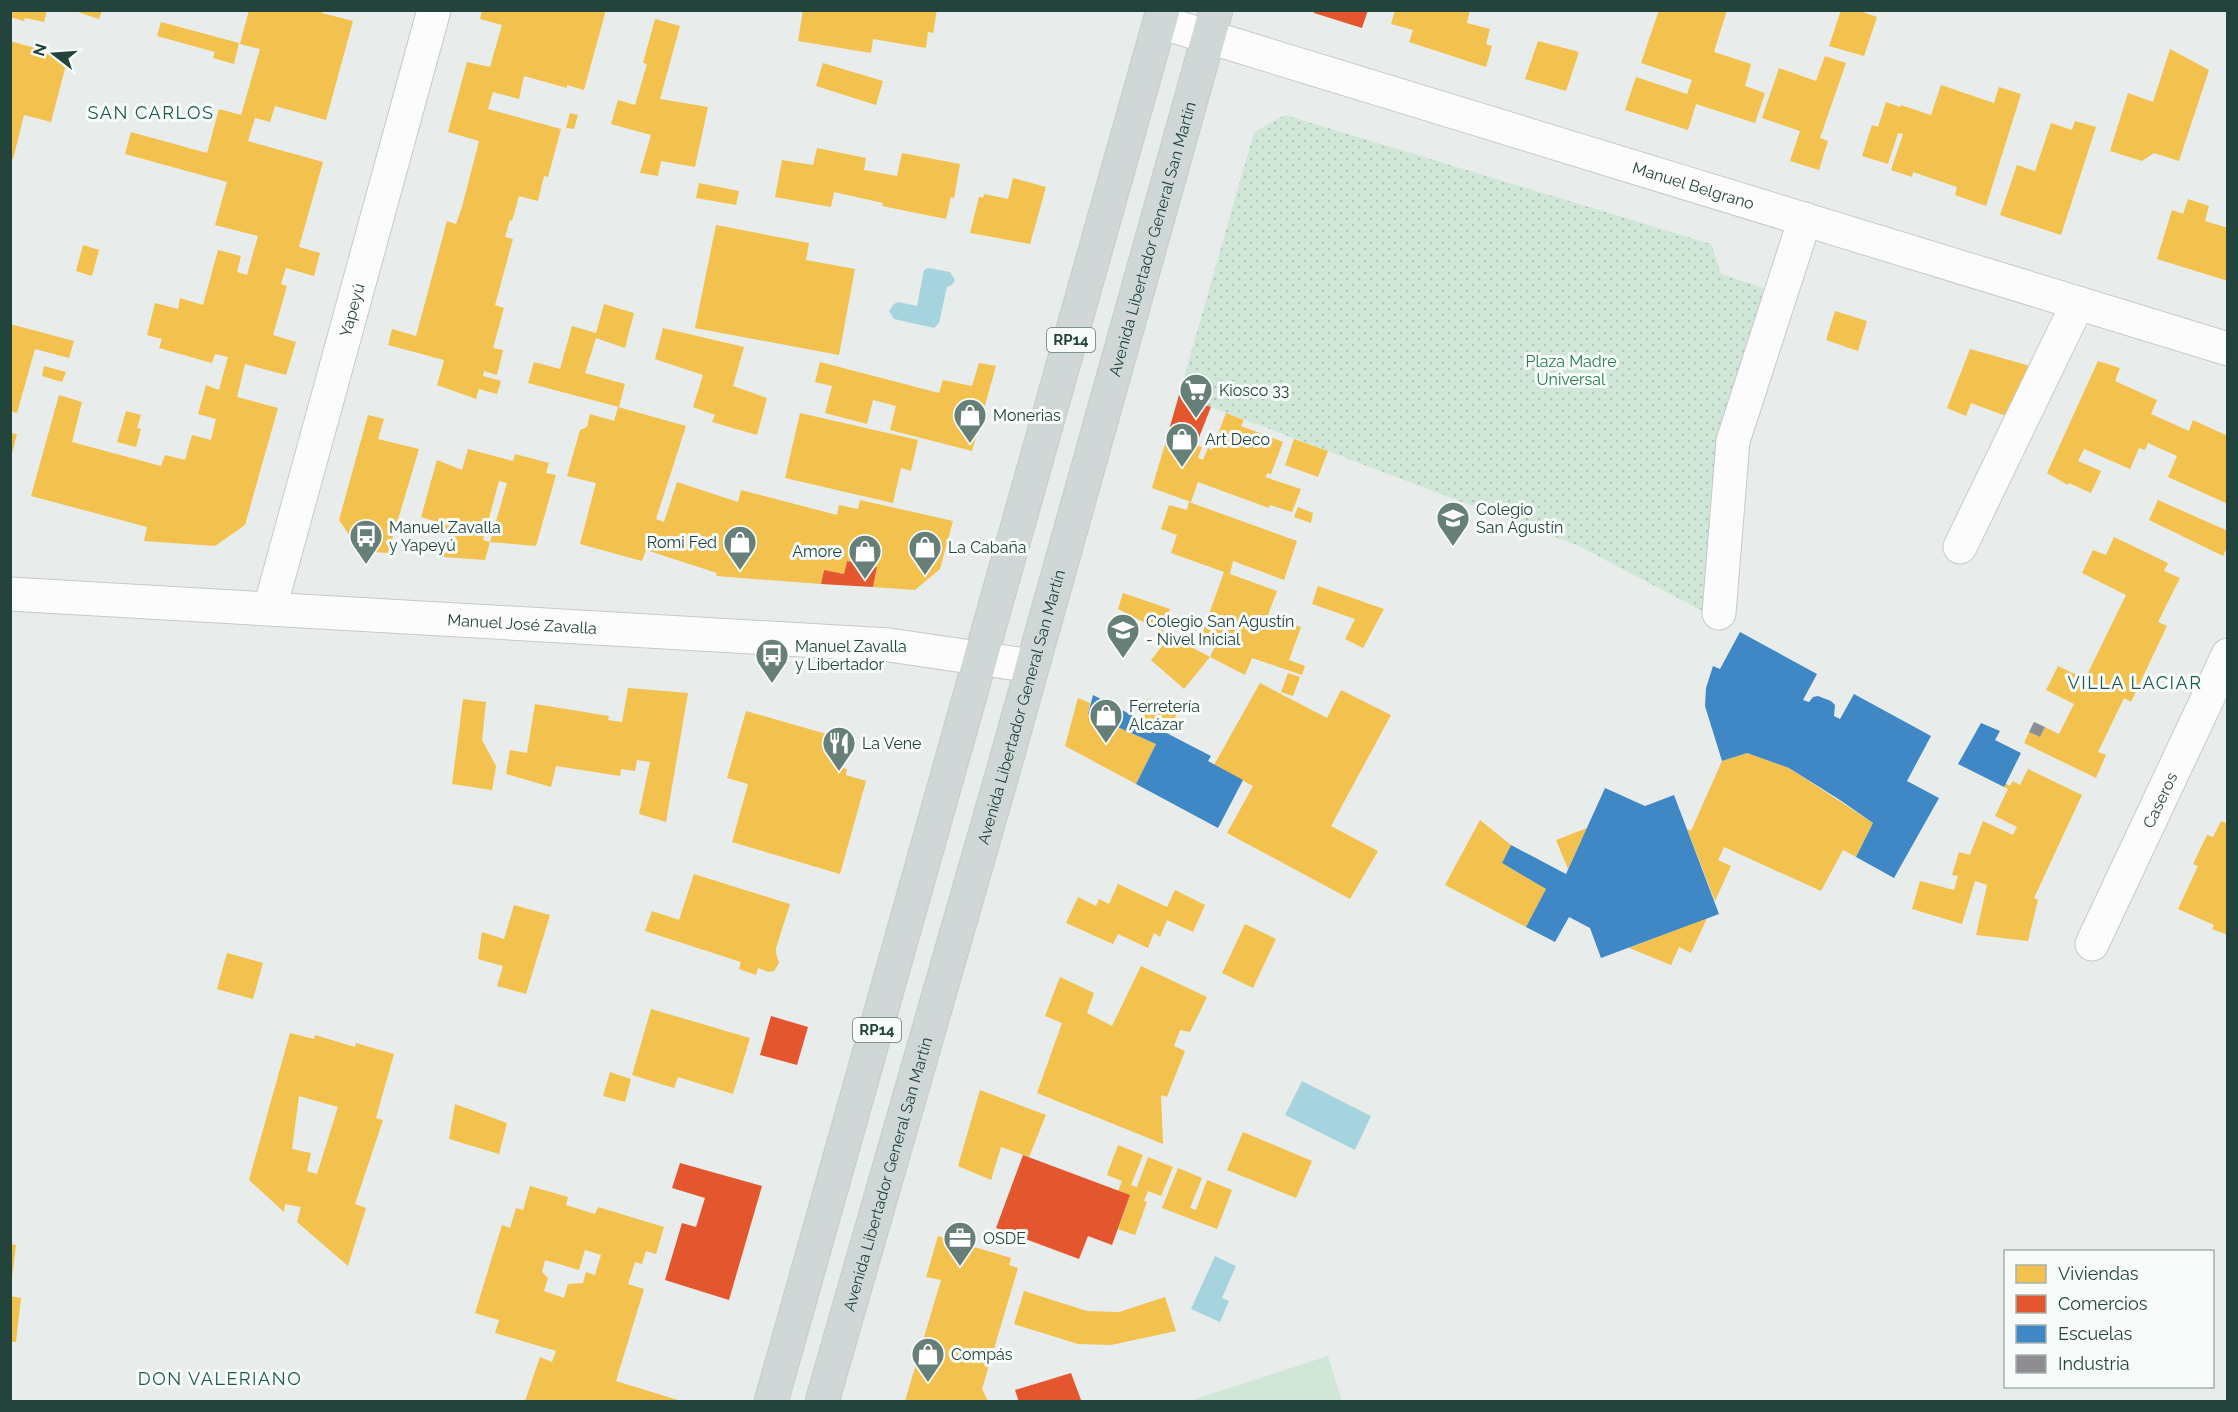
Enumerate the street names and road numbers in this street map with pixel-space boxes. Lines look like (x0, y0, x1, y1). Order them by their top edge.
street label: Avenida Libertador General San Martín (1105, 99, 1200, 379)
street label: Manuel Belgrano (1630, 158, 1757, 213)
street label: Yapeyú (336, 281, 369, 339)
road number: RP14 (1047, 328, 1095, 352)
street label: Avenida Libertador General San Martín (974, 568, 1069, 847)
street label: Manuel José Zavalla (447, 610, 597, 638)
street label: Caseros (2139, 769, 2182, 831)
road number: RP14 (853, 1018, 901, 1042)
street label: Avenida Libertador General San Martín (839, 1035, 936, 1314)

